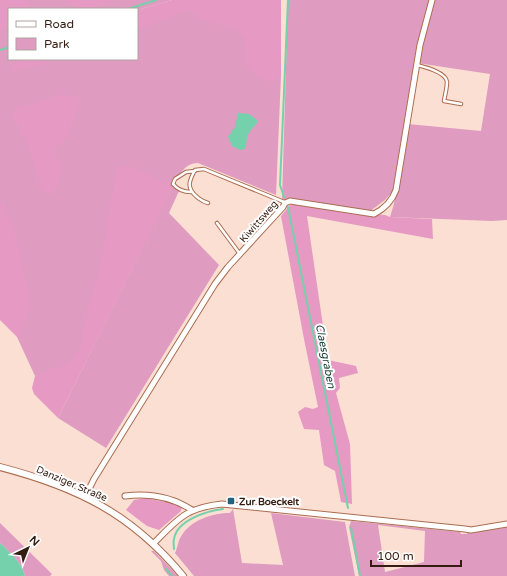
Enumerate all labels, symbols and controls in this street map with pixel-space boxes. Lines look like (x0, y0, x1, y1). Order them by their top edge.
legend (8, 8, 138, 60)
text: Road (44, 17, 74, 31)
text: Park (44, 37, 70, 51)
street label: Kiwittsweg (237, 198, 280, 245)
water label: Claesgraben (313, 323, 338, 390)
street label: Danziger Straße (34, 464, 109, 504)
marker: Zur Boeckelt (226, 496, 236, 506)
place label: Zur Boeckelt (239, 496, 299, 508)
north arrow (8, 528, 48, 568)
text: N (27, 533, 42, 549)
scale bar (371, 542, 461, 568)
text: 100 m (377, 549, 414, 563)

